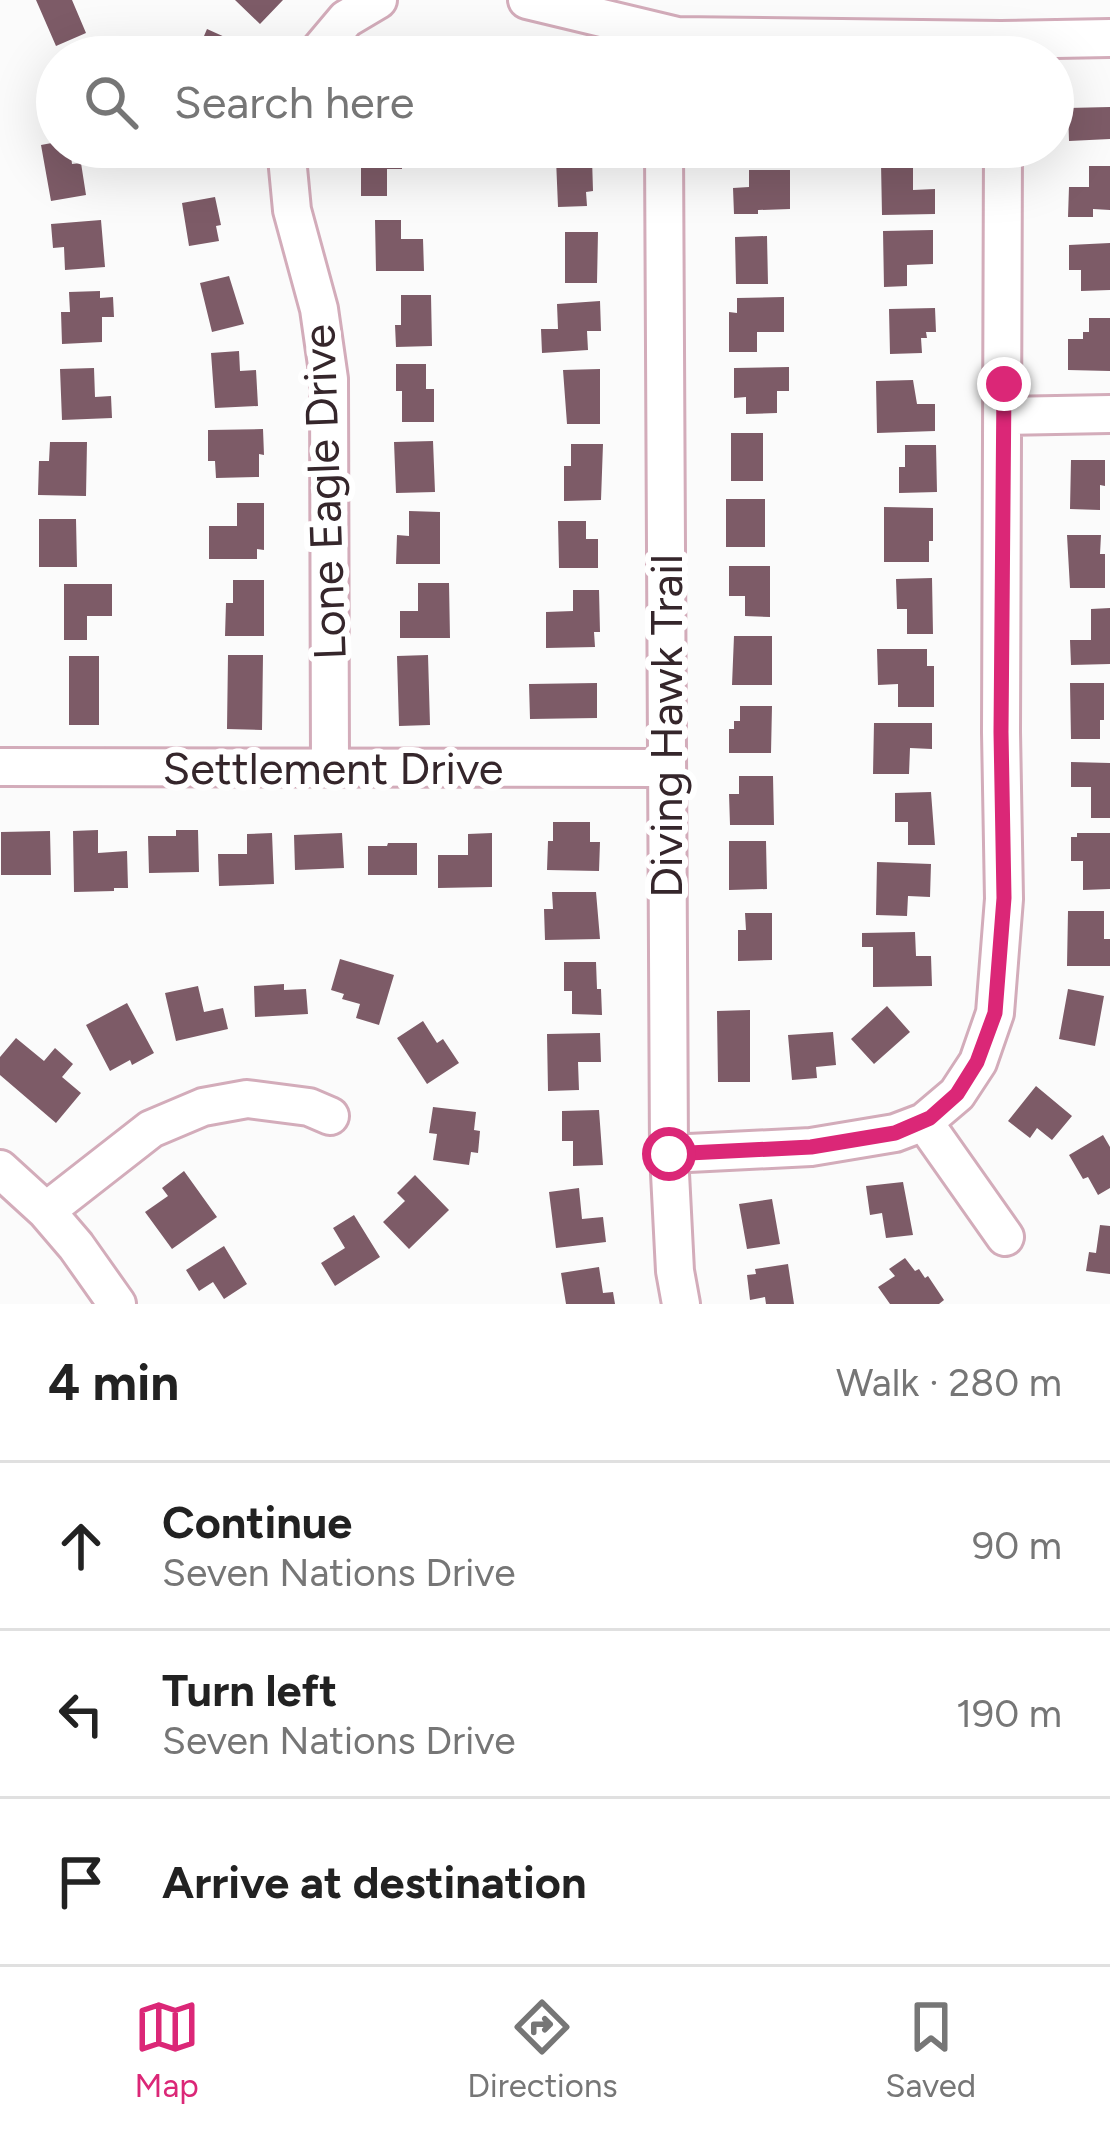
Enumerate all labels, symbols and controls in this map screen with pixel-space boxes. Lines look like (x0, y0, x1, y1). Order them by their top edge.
search box (36, 36, 1074, 168)
icon: search (78, 69, 144, 135)
text: Search here (174, 75, 414, 129)
street label: Lone Eagle Drive (291, 323, 357, 661)
route end (977, 357, 1031, 411)
street label: Diving Hawk Trail (639, 554, 693, 898)
street label: Settlement Drive (163, 741, 503, 795)
route start (642, 1127, 696, 1181)
text: 4 min (48, 1352, 179, 1413)
text: Walk · 280 m (836, 1359, 1062, 1406)
text: Continue (162, 1495, 352, 1549)
icon: ahead (48, 1513, 114, 1579)
text: 90 m (972, 1522, 1062, 1569)
text: Seven Nations Drive (162, 1549, 515, 1596)
text: Turn left (162, 1663, 337, 1717)
icon: left (48, 1681, 114, 1747)
text: 190 m (956, 1690, 1062, 1737)
text: Seven Nations Drive (162, 1717, 515, 1764)
icon: arrive (48, 1849, 114, 1915)
text: Arrive at destination (162, 1855, 586, 1909)
tab: Map (134, 1994, 200, 2105)
tab: Directions (467, 1994, 618, 2105)
tab: Saved (885, 1994, 976, 2105)

